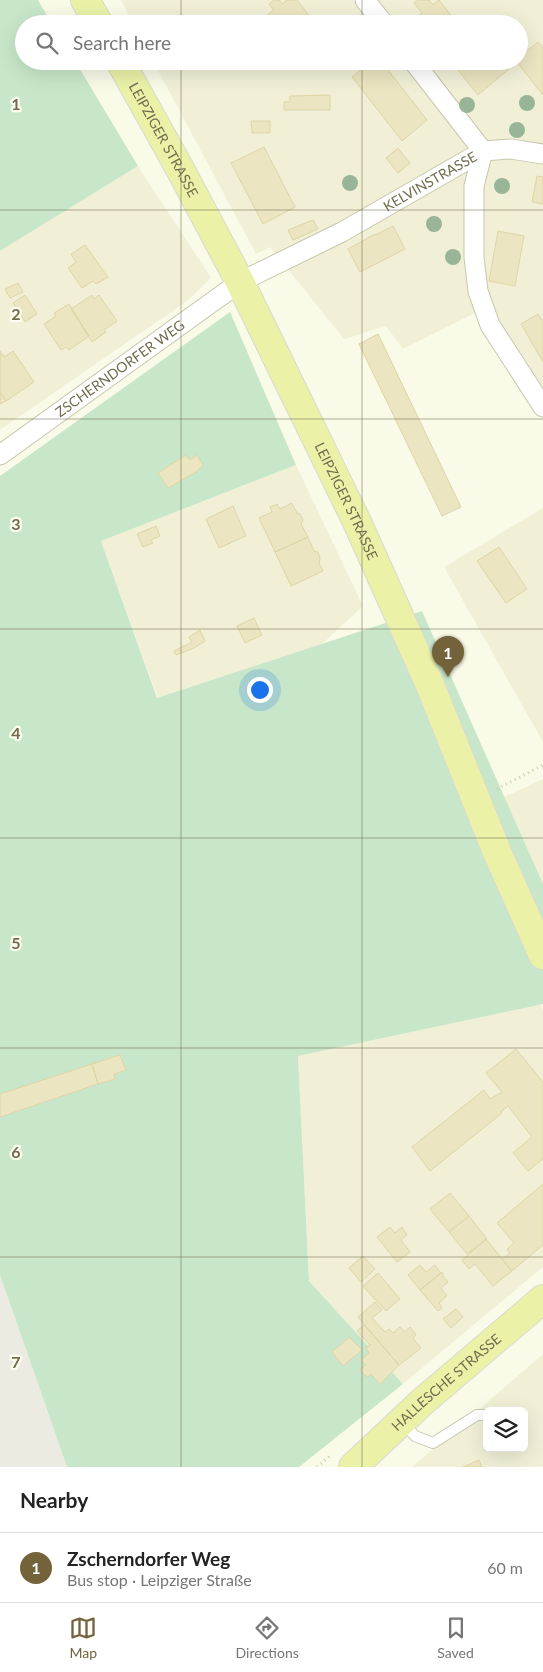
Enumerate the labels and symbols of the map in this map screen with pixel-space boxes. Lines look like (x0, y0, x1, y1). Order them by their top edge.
street label: LEIPZIGER STRASSE (126, 79, 202, 200)
text: 1 (11, 94, 21, 113)
street label: KELVINSTRASSE (380, 147, 480, 214)
text: 2 (11, 304, 21, 323)
street label: ZSCHERNDORFER WEG (52, 316, 188, 420)
street label: LEIPZIGER STRASSE (311, 439, 382, 562)
text: 3 (11, 514, 21, 533)
pin: 1 (432, 636, 464, 677)
your location (247, 677, 273, 703)
text: 4 (11, 723, 21, 742)
text: 5 (11, 933, 21, 952)
text: 6 (11, 1142, 21, 1161)
street label: HALLESCHE STRASSE (388, 1330, 504, 1434)
text: 7 (11, 1352, 21, 1371)

